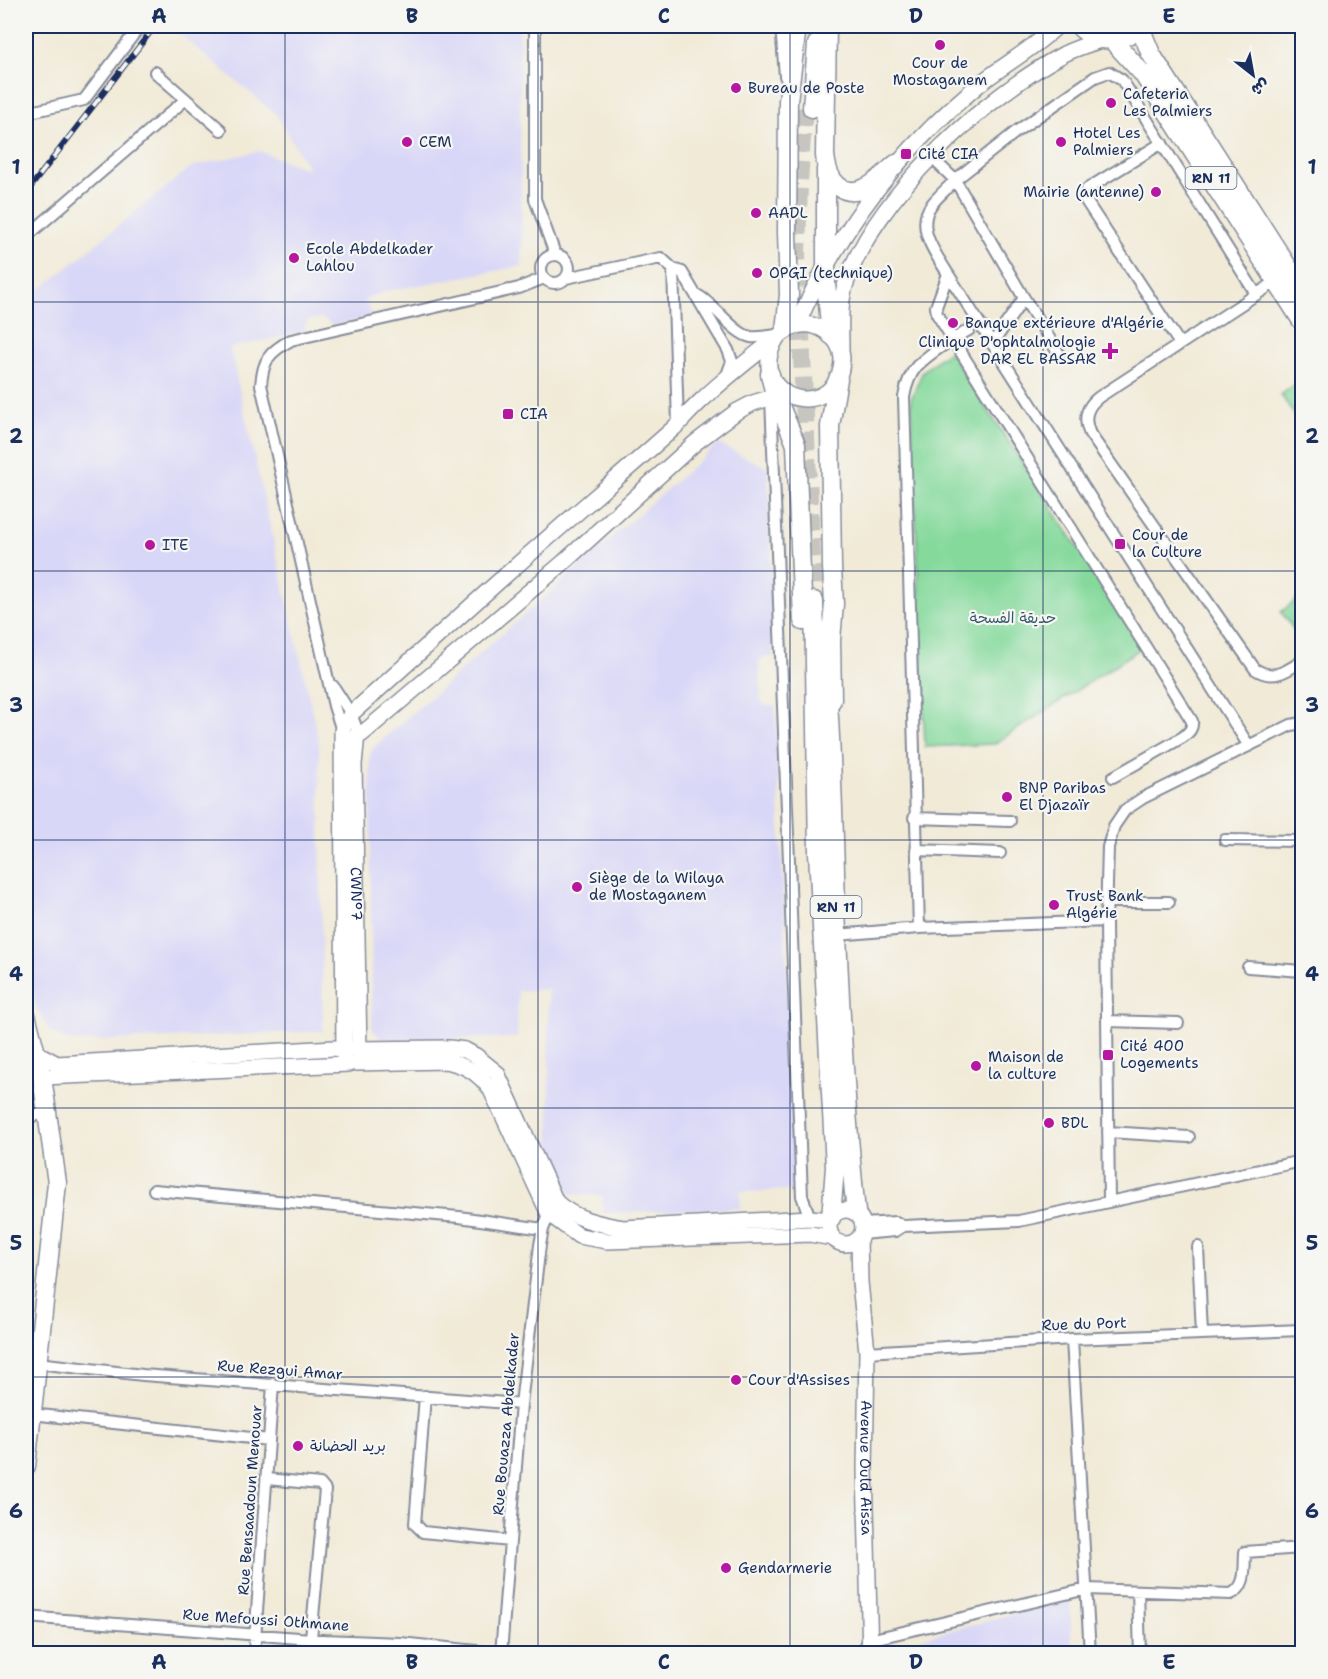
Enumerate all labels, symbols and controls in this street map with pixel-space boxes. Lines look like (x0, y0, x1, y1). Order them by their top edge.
text: A (151, 3, 167, 29)
text: B (406, 3, 418, 29)
text: C (658, 3, 670, 29)
text: D (909, 3, 923, 29)
text: E (1162, 3, 1176, 29)
marker: Cour de Mostaganem (933, 38, 947, 52)
north arrow (1223, 45, 1283, 105)
place label: Cour de Mostaganem (893, 53, 987, 90)
text: ش (1248, 74, 1273, 101)
place label: Bureau de Poste (748, 78, 865, 98)
marker: Bureau de Poste (729, 81, 743, 95)
place label: Cafeteria Les Palmiers (1123, 84, 1212, 121)
marker: Cafeteria Les Palmiers (1104, 96, 1118, 110)
place label: Hotel Les Palmiers (1073, 123, 1141, 160)
place label: CEM (419, 132, 452, 152)
marker: CEM (400, 135, 414, 149)
marker: Hotel Les Palmiers (1054, 135, 1068, 149)
place label: Cité CIA (918, 144, 979, 164)
marker: Cité CIA (899, 147, 913, 161)
text: 1 (11, 154, 21, 180)
text: 1 (1307, 154, 1317, 180)
road number: RN 11 (1186, 167, 1236, 189)
place label: Mairie (antenne) (1023, 182, 1144, 202)
marker: Mairie (antenne) (1149, 185, 1163, 199)
place label: AADL (768, 203, 808, 223)
marker: AADL (749, 206, 763, 220)
place label: Ecole Abdelkader Lahlou (306, 239, 433, 276)
marker: Ecole Abdelkader Lahlou (287, 251, 301, 265)
place label: OPGI (technique) (769, 263, 893, 283)
marker: OPGI (technique) (750, 266, 764, 280)
place label: Banque extérieure d'Algérie (965, 313, 1164, 333)
marker: Banque extérieure d'Algérie (946, 316, 960, 330)
place label: Clinique D'ophtalmologie DAR EL BASSAR (918, 332, 1096, 369)
marker: Clinique D'ophtalmologie DAR EL BASSAR (1101, 342, 1119, 360)
place label: CIA (520, 404, 548, 424)
marker: CIA (501, 407, 515, 421)
text: 2 (9, 423, 23, 449)
text: 2 (1305, 423, 1319, 449)
place label: Cour de la Culture (1132, 525, 1202, 562)
place label: ITE (162, 535, 188, 555)
marker: Cour de la Culture (1113, 537, 1127, 551)
marker: ITE (143, 538, 157, 552)
park label: حديقة الفسحة (970, 608, 1056, 628)
text: 3 (9, 692, 23, 718)
text: 3 (1305, 692, 1319, 718)
place label: BNP Paribas El Djazaïr (1019, 778, 1106, 815)
marker: BNP Paribas El Djazaïr (1000, 790, 1014, 804)
street label: CWN°7 (346, 867, 367, 921)
place label: Siège de la Wilaya de Mostaganem (589, 868, 725, 905)
marker: Siège de la Wilaya de Mostaganem (570, 880, 584, 894)
place label: Trust Bank Algérie (1066, 886, 1144, 923)
road number: RN 11 (810, 896, 862, 918)
marker: Trust Bank Algérie (1047, 898, 1061, 912)
text: 4 (9, 961, 23, 987)
text: 4 (1305, 961, 1319, 987)
place label: Cité 400 Logements (1120, 1036, 1199, 1073)
place label: Maison de la culture (988, 1047, 1064, 1084)
marker: Cité 400 Logements (1101, 1048, 1115, 1062)
marker: Maison de la culture (969, 1059, 983, 1073)
place label: BDL (1061, 1113, 1088, 1133)
marker: BDL (1042, 1116, 1056, 1130)
text: 5 (10, 1230, 22, 1256)
text: 5 (1306, 1230, 1318, 1256)
street label: Rue du Port (1041, 1313, 1127, 1335)
street label: Rue Bouazza Abdelkader (488, 1332, 524, 1516)
street label: Rue Rezgui Amar (217, 1356, 343, 1384)
place label: Cour d'Assises (748, 1370, 850, 1390)
marker: Cour d'Assises (729, 1373, 743, 1387)
street label: Avenue Ould Aissa (855, 1400, 877, 1536)
street label: Rue Bensaadoun Menouar (233, 1404, 267, 1596)
place label: بريد الحضانة (310, 1436, 386, 1456)
marker: بريد الحضانة (291, 1439, 305, 1453)
text: 6 (9, 1498, 23, 1524)
text: 6 (1305, 1498, 1319, 1524)
place label: Gendarmerie (738, 1558, 832, 1578)
marker: Gendarmerie (719, 1561, 733, 1575)
street label: Rue Mefoussi Othmane (182, 1604, 350, 1636)
text: A (151, 1649, 167, 1675)
text: B (406, 1649, 418, 1675)
text: C (658, 1649, 670, 1675)
text: D (909, 1649, 923, 1675)
text: E (1162, 1649, 1176, 1675)

